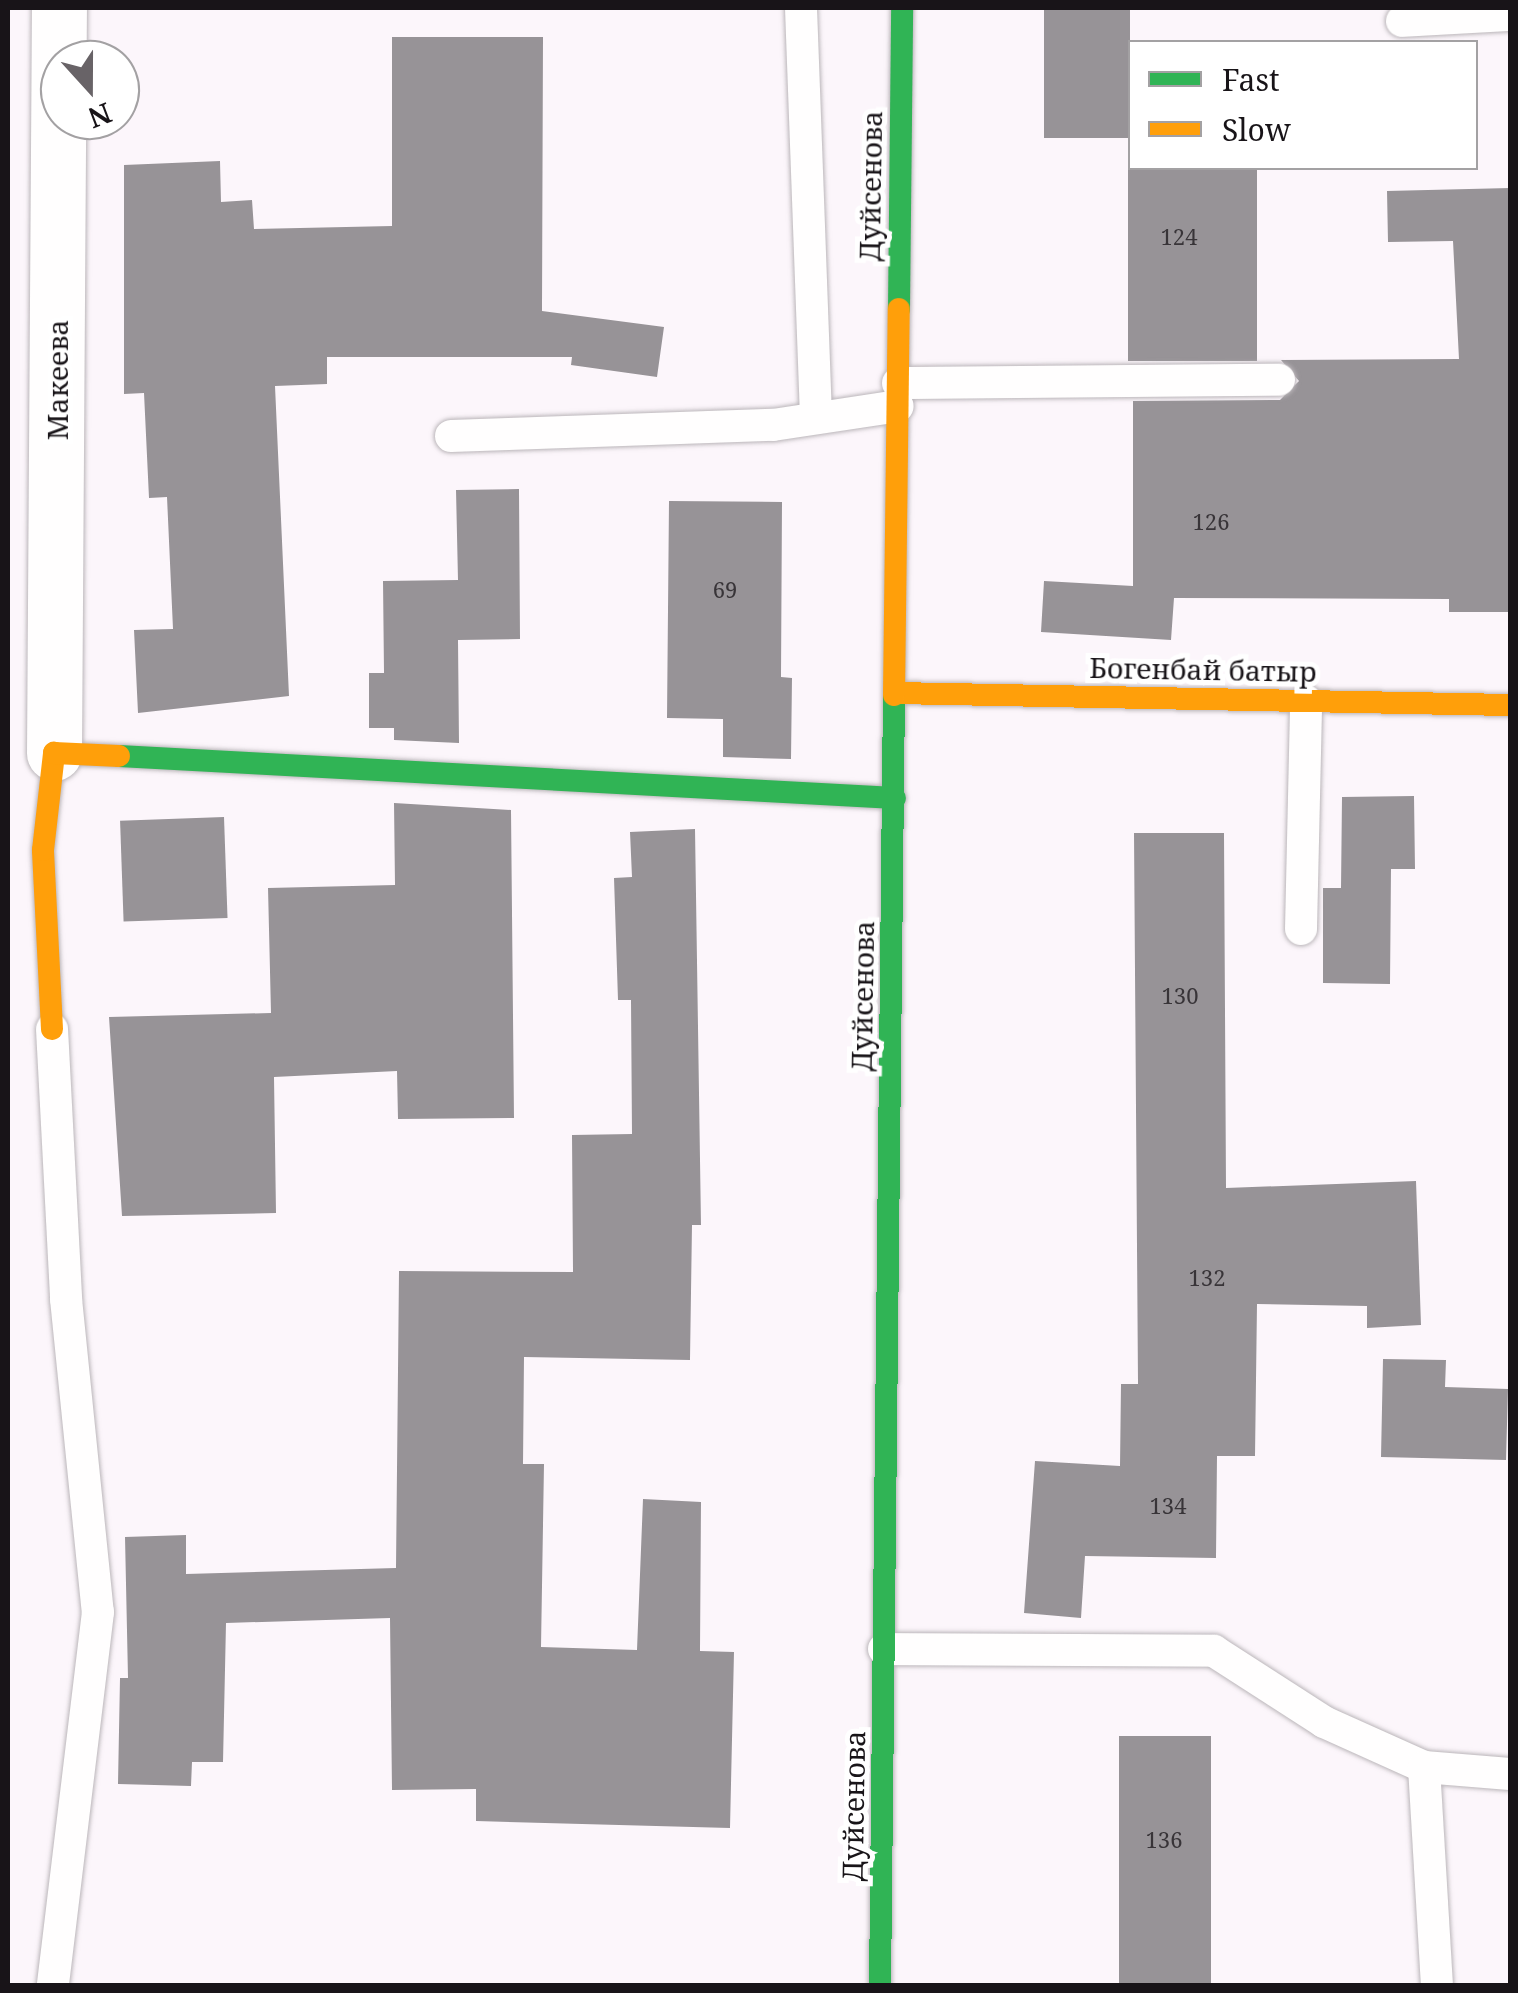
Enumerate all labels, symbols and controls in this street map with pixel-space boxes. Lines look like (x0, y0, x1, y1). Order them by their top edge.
north arrow (40, 40, 140, 140)
legend (1128, 40, 1478, 170)
text: Fast (1222, 59, 1279, 100)
text: N (83, 94, 117, 138)
text: Slow (1222, 109, 1291, 150)
street label: Дуйсенова (852, 110, 888, 262)
house number: 124 (1161, 224, 1197, 250)
street label: Макеева (40, 320, 74, 440)
house number: 126 (1193, 509, 1229, 535)
house number: 69 (713, 577, 737, 603)
street label: Богенбай батыр (1089, 650, 1317, 688)
street label: Дуйсенова (844, 920, 880, 1072)
house number: 130 (1162, 983, 1198, 1009)
house number: 132 (1189, 1265, 1225, 1291)
house number: 134 (1150, 1493, 1186, 1519)
street label: Дуйсенова (835, 1730, 871, 1882)
house number: 136 (1146, 1827, 1182, 1853)

